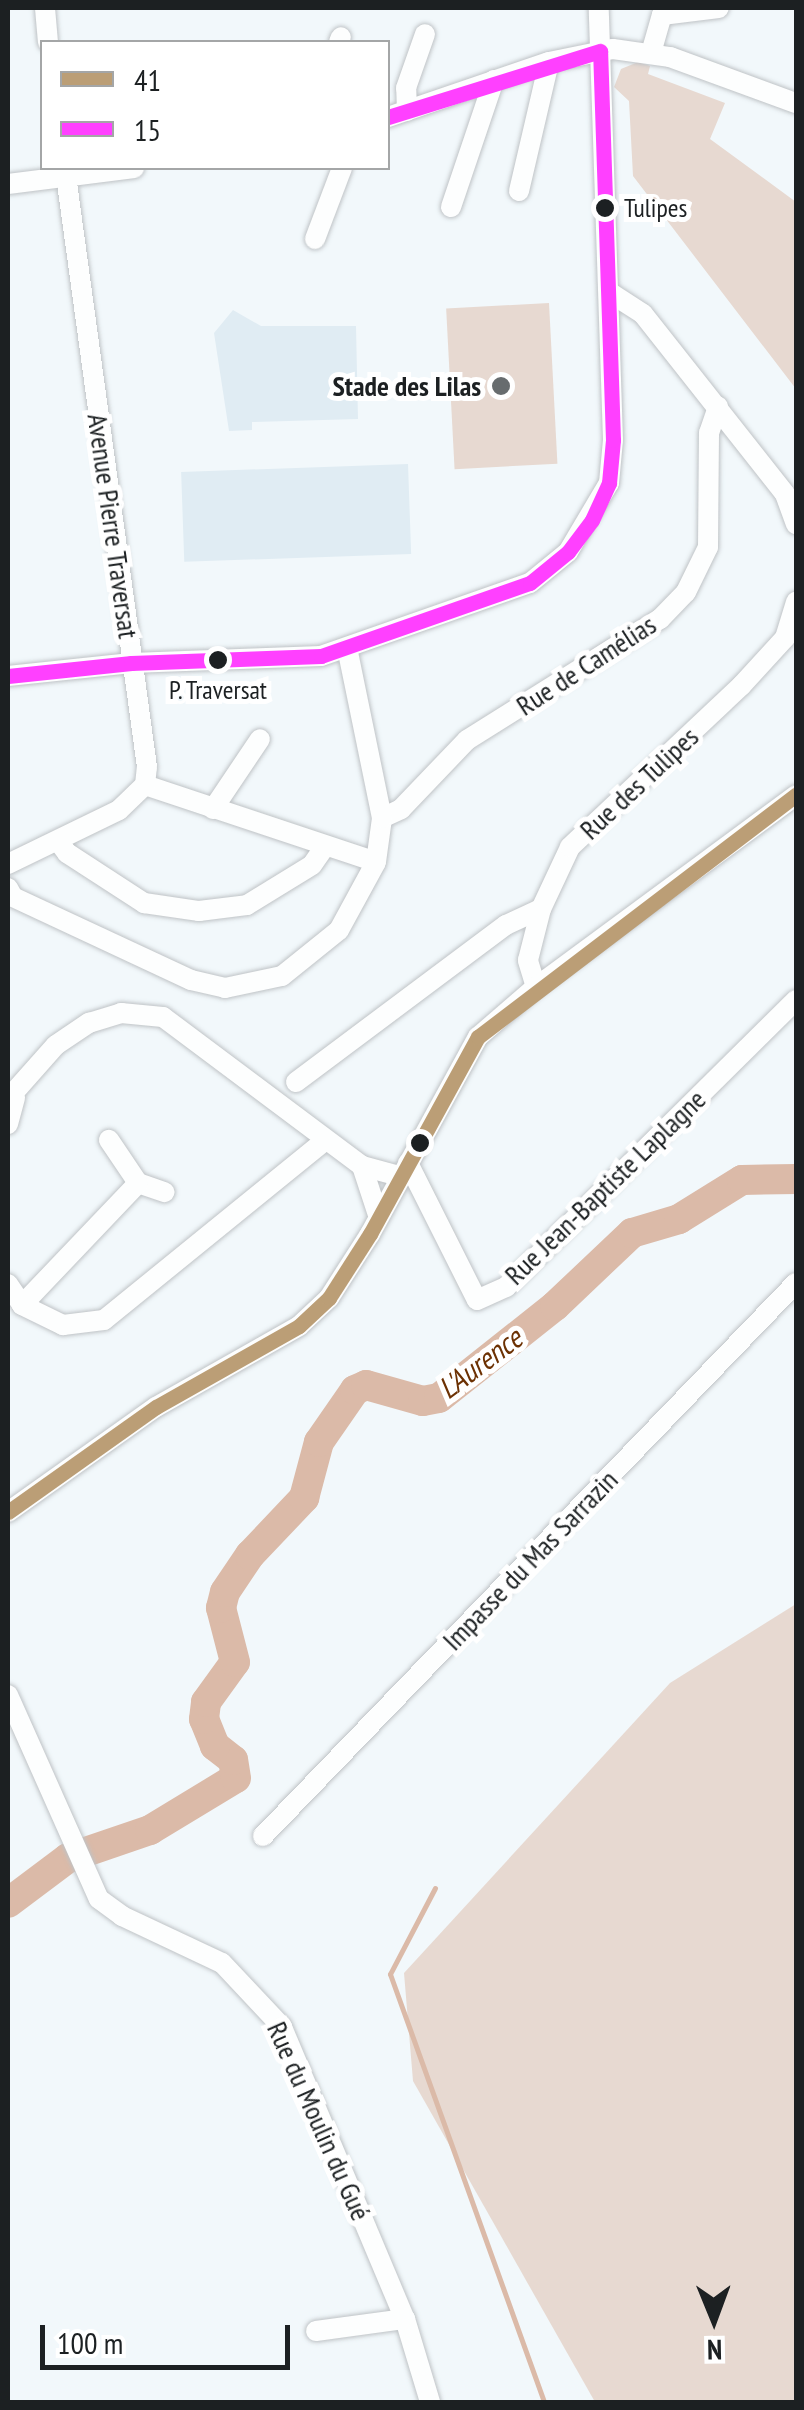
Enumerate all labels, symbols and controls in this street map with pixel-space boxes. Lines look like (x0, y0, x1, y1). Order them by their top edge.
legend (40, 40, 390, 170)
text: 41 (134, 60, 161, 99)
text: 15 (134, 110, 161, 149)
place label: Tulipes (624, 192, 687, 224)
marker: Tulipes (595, 198, 615, 218)
place label: Stade des Lilas (332, 369, 481, 403)
marker: Stade des Lilas (490, 375, 512, 397)
street label: Avenue Pierre Traversat (81, 411, 145, 641)
street label: Rue de Camélias (510, 607, 662, 723)
marker: P. Traversat (208, 650, 228, 670)
place label: P. Traversat (168, 674, 268, 706)
street label: Rue des Tulipes (573, 719, 705, 847)
street label: Rue Jean-Baptiste Laplagne (498, 1082, 712, 1292)
unlabelled marker (410, 1133, 430, 1153)
water label: L'Aurence (431, 1320, 529, 1406)
street label: Impasse du Mas Sarrazin (435, 1463, 625, 1657)
street label: Rue du Moulin du Gué (260, 2016, 378, 2226)
north arrow (664, 2270, 764, 2370)
scale bar (45, 2305, 295, 2367)
text: 100 m (57, 2323, 123, 2362)
text: N (707, 2332, 722, 2369)

